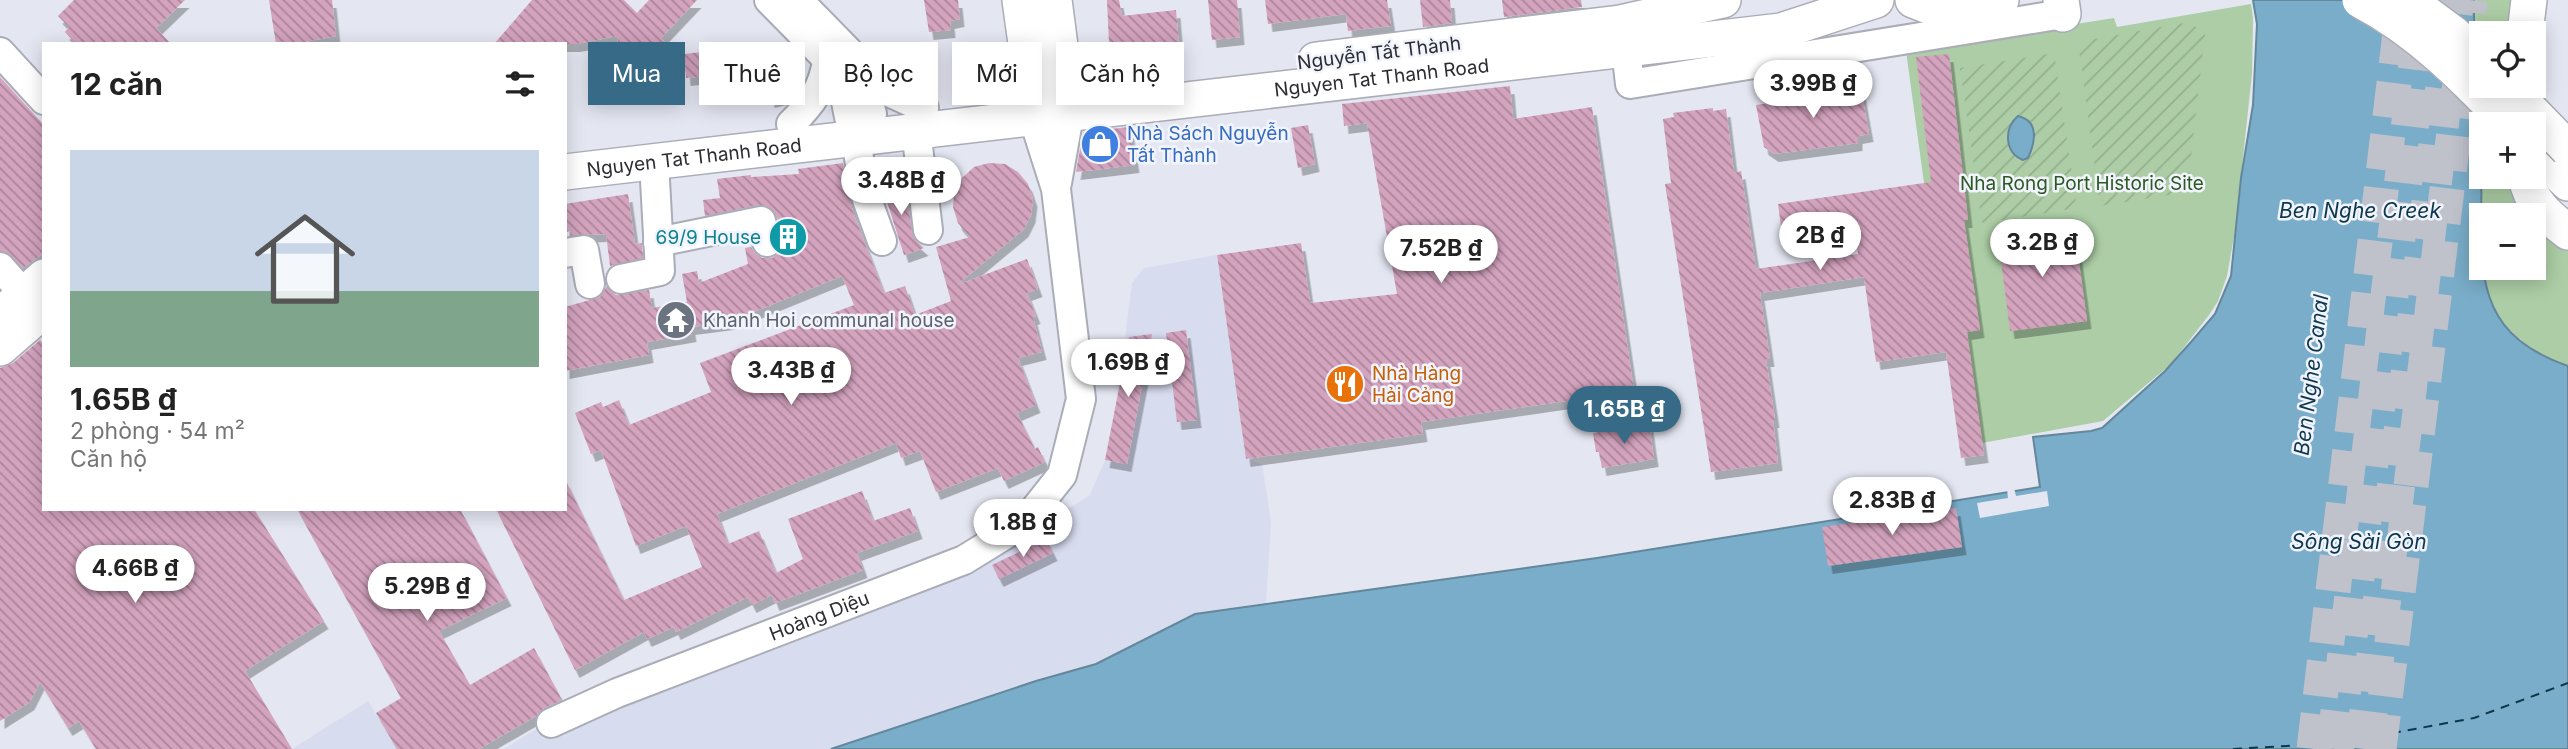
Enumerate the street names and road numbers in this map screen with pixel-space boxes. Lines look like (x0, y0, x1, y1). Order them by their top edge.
street label: Nguyễn Tất Thành (1296, 32, 1462, 74)
street label: Nguyen Tat Thanh Road (1273, 53, 1490, 101)
street label: Nguyen Tat Thanh Road (585, 133, 803, 181)
street label: Hoàng Diệu (766, 586, 872, 645)

